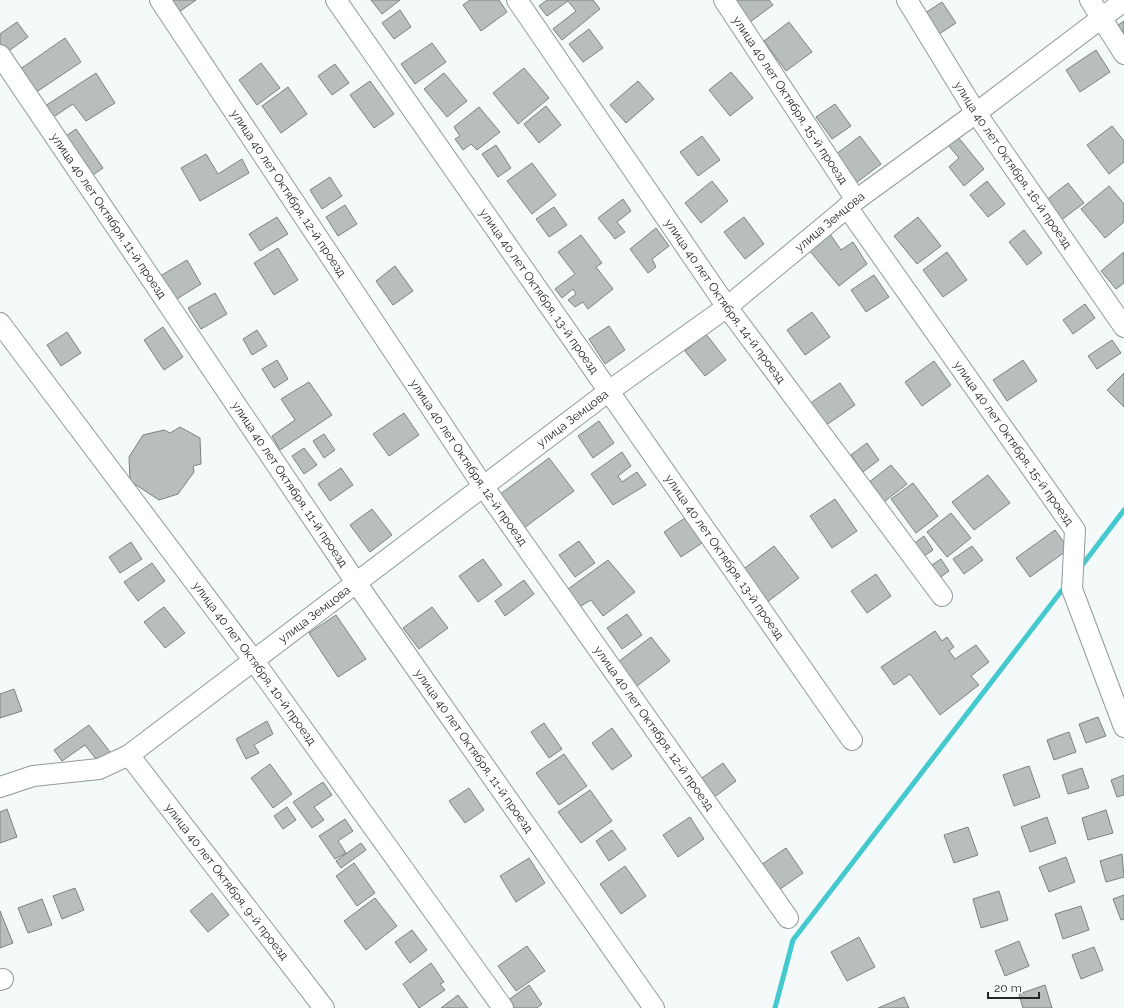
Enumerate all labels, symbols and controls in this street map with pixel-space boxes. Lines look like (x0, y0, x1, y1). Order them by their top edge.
street label: улица 40 лет Октября, 15-й проезд (730, 14, 851, 187)
street label: улица 40 лет Октября, 16-й проезд (951, 79, 1075, 251)
street label: улица 40 лет Октября, 12-й проезд (228, 107, 349, 280)
street label: улица 40 лет Октября, 11-й проезд (48, 130, 169, 301)
street label: улица Земцова (792, 189, 867, 255)
street label: улица 40 лет Октября, 13-й проезд (477, 206, 601, 377)
street label: улица 40 лет Октября, 14-й проезд (662, 216, 788, 386)
street label: улица 40 лет Октября, 15-й проезд (951, 358, 1077, 528)
street label: улица 40 лет Октября, 12-й проезд (407, 377, 530, 548)
street label: улица Земцова (534, 387, 611, 450)
street label: улица 40 лет Октября, 11-й проезд (229, 399, 351, 570)
street label: улица 40 лет Октября, 13-й проезд (662, 472, 787, 642)
street label: улица 40 лет Октября, 10-й проезд (190, 579, 319, 748)
street label: улица Земцова (276, 583, 353, 646)
street label: улица 40 лет Октября, 12-й проезд (591, 643, 717, 813)
street label: улица 40 лет Октября, 11-й проезд (412, 666, 536, 836)
street label: улица 40 лет Октября, 9-й проезд (162, 801, 291, 963)
scale bar (988, 974, 1039, 1000)
text: 20 m (994, 981, 1022, 995)

